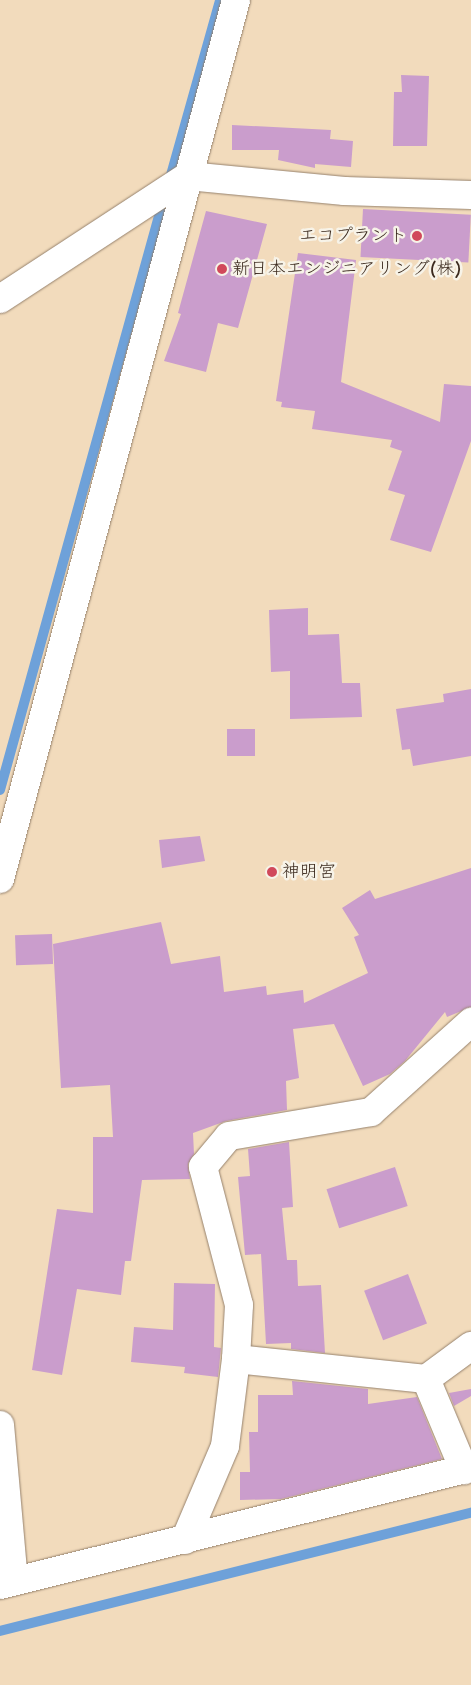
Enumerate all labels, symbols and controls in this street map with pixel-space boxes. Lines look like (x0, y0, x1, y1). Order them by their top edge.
place label: エコプラント (299, 225, 407, 247)
marker: エコプラント (411, 230, 423, 242)
place label: 新日本エンジニアリング(株) (232, 258, 461, 280)
marker: 新日本エンジニアリング(株) (216, 263, 228, 275)
place label: 神明宮 (282, 861, 336, 883)
marker: 神明宮 (266, 866, 278, 878)

